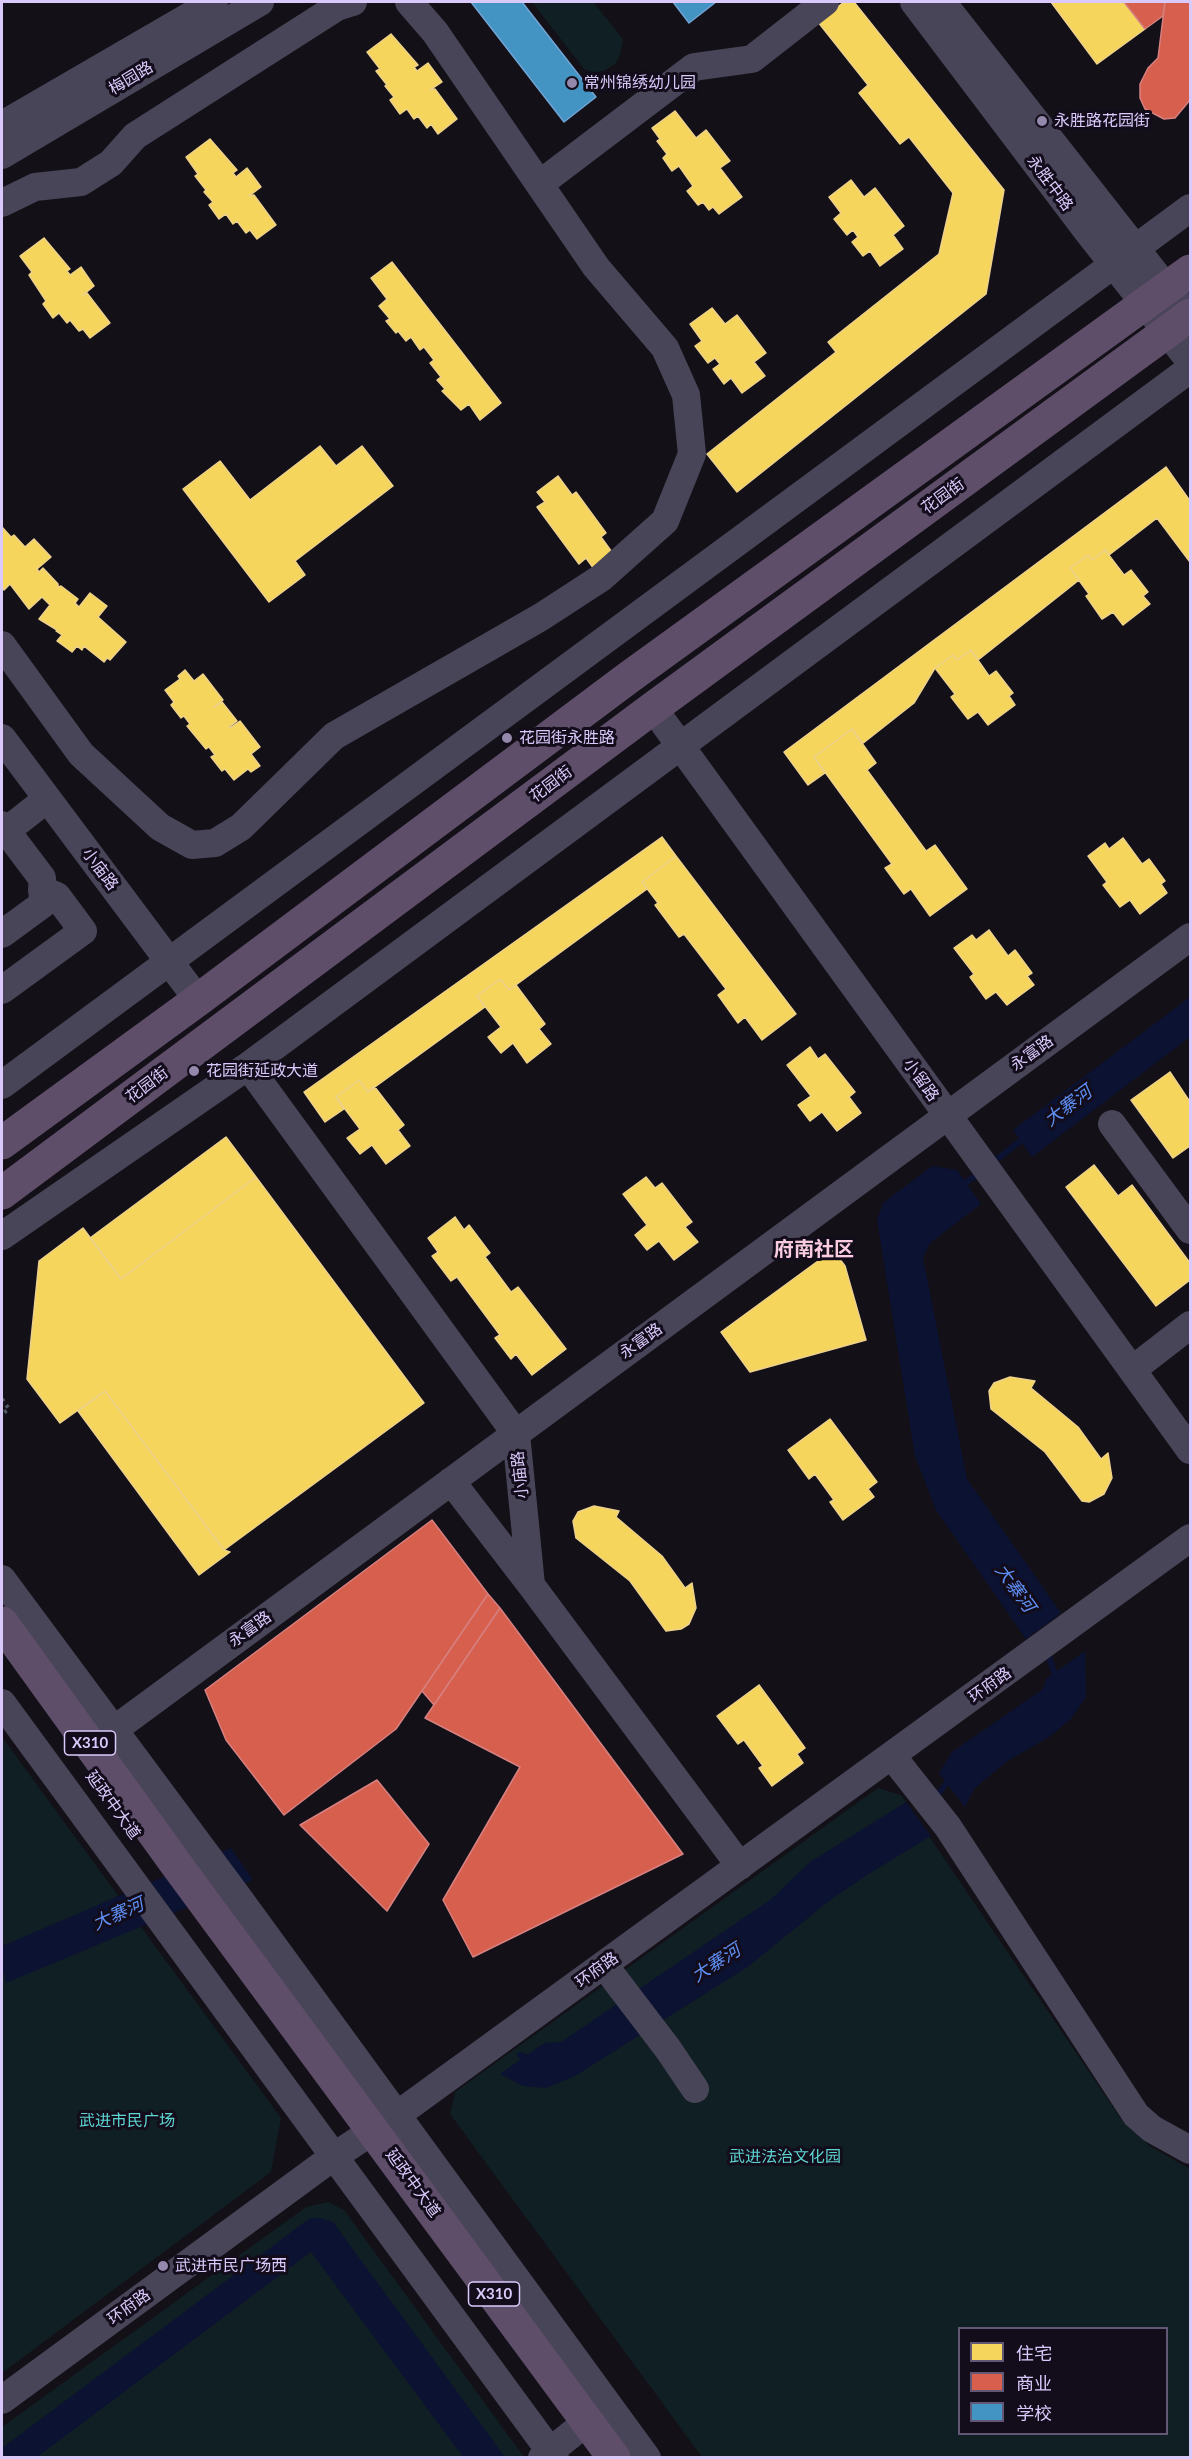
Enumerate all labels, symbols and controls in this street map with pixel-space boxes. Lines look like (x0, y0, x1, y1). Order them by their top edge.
street label: 梅园路 (105, 57, 157, 99)
place label: 常州锦绣幼儿园 (584, 73, 696, 93)
marker: 常州锦绣幼儿园 (565, 76, 579, 90)
place label: 永胜路花园街 (1054, 111, 1150, 131)
marker: 永胜路花园街 (1035, 114, 1049, 128)
street label: 永胜中路 (1023, 152, 1077, 214)
street label: 花园街 (918, 474, 968, 518)
place label: 花园街永胜路 (519, 728, 615, 748)
marker: 花园街永胜路 (500, 731, 514, 745)
street label: 花园街 (526, 762, 576, 806)
street label: 小庙路 (78, 844, 122, 894)
street label: 永富路 (1007, 1031, 1057, 1075)
street label: 小留路 (899, 1055, 943, 1105)
place label: 花园街延政大道 (206, 1061, 318, 1081)
street label: 花园街 (122, 1063, 172, 1107)
marker: 花园街延政大道 (187, 1064, 201, 1078)
water label: 大寨河 (1040, 1081, 1096, 1131)
district label: 府南社区 (774, 1238, 854, 1262)
street label: 永富路 (616, 1319, 666, 1363)
street label: 小庙路 (508, 1450, 532, 1500)
water label: 大寨河 (990, 1560, 1040, 1616)
street label: 永富路 (225, 1607, 275, 1651)
street label: 环府路 (965, 1663, 1015, 1707)
road number: X310 (64, 1731, 116, 1755)
street label: 延政中大道 (82, 1767, 144, 1843)
water label: 大寨河 (89, 1893, 147, 1935)
water label: 大寨河 (687, 1939, 745, 1987)
street label: 环府路 (572, 1948, 622, 1992)
park label: 武进市民广场 (79, 2111, 175, 2131)
street label: 延政中大道 (382, 2145, 444, 2221)
park label: 武进法治文化园 (729, 2147, 841, 2167)
place label: 武进市民广场西 (175, 2256, 287, 2276)
marker: 武进市民广场西 (156, 2259, 170, 2273)
road number: X310 (468, 2282, 520, 2306)
street label: 环府路 (104, 2285, 154, 2329)
legend (958, 2327, 1168, 2435)
text: 住宅 (1016, 2342, 1052, 2364)
text: 商业 (1016, 2372, 1052, 2394)
text: 学校 (1016, 2402, 1052, 2424)

